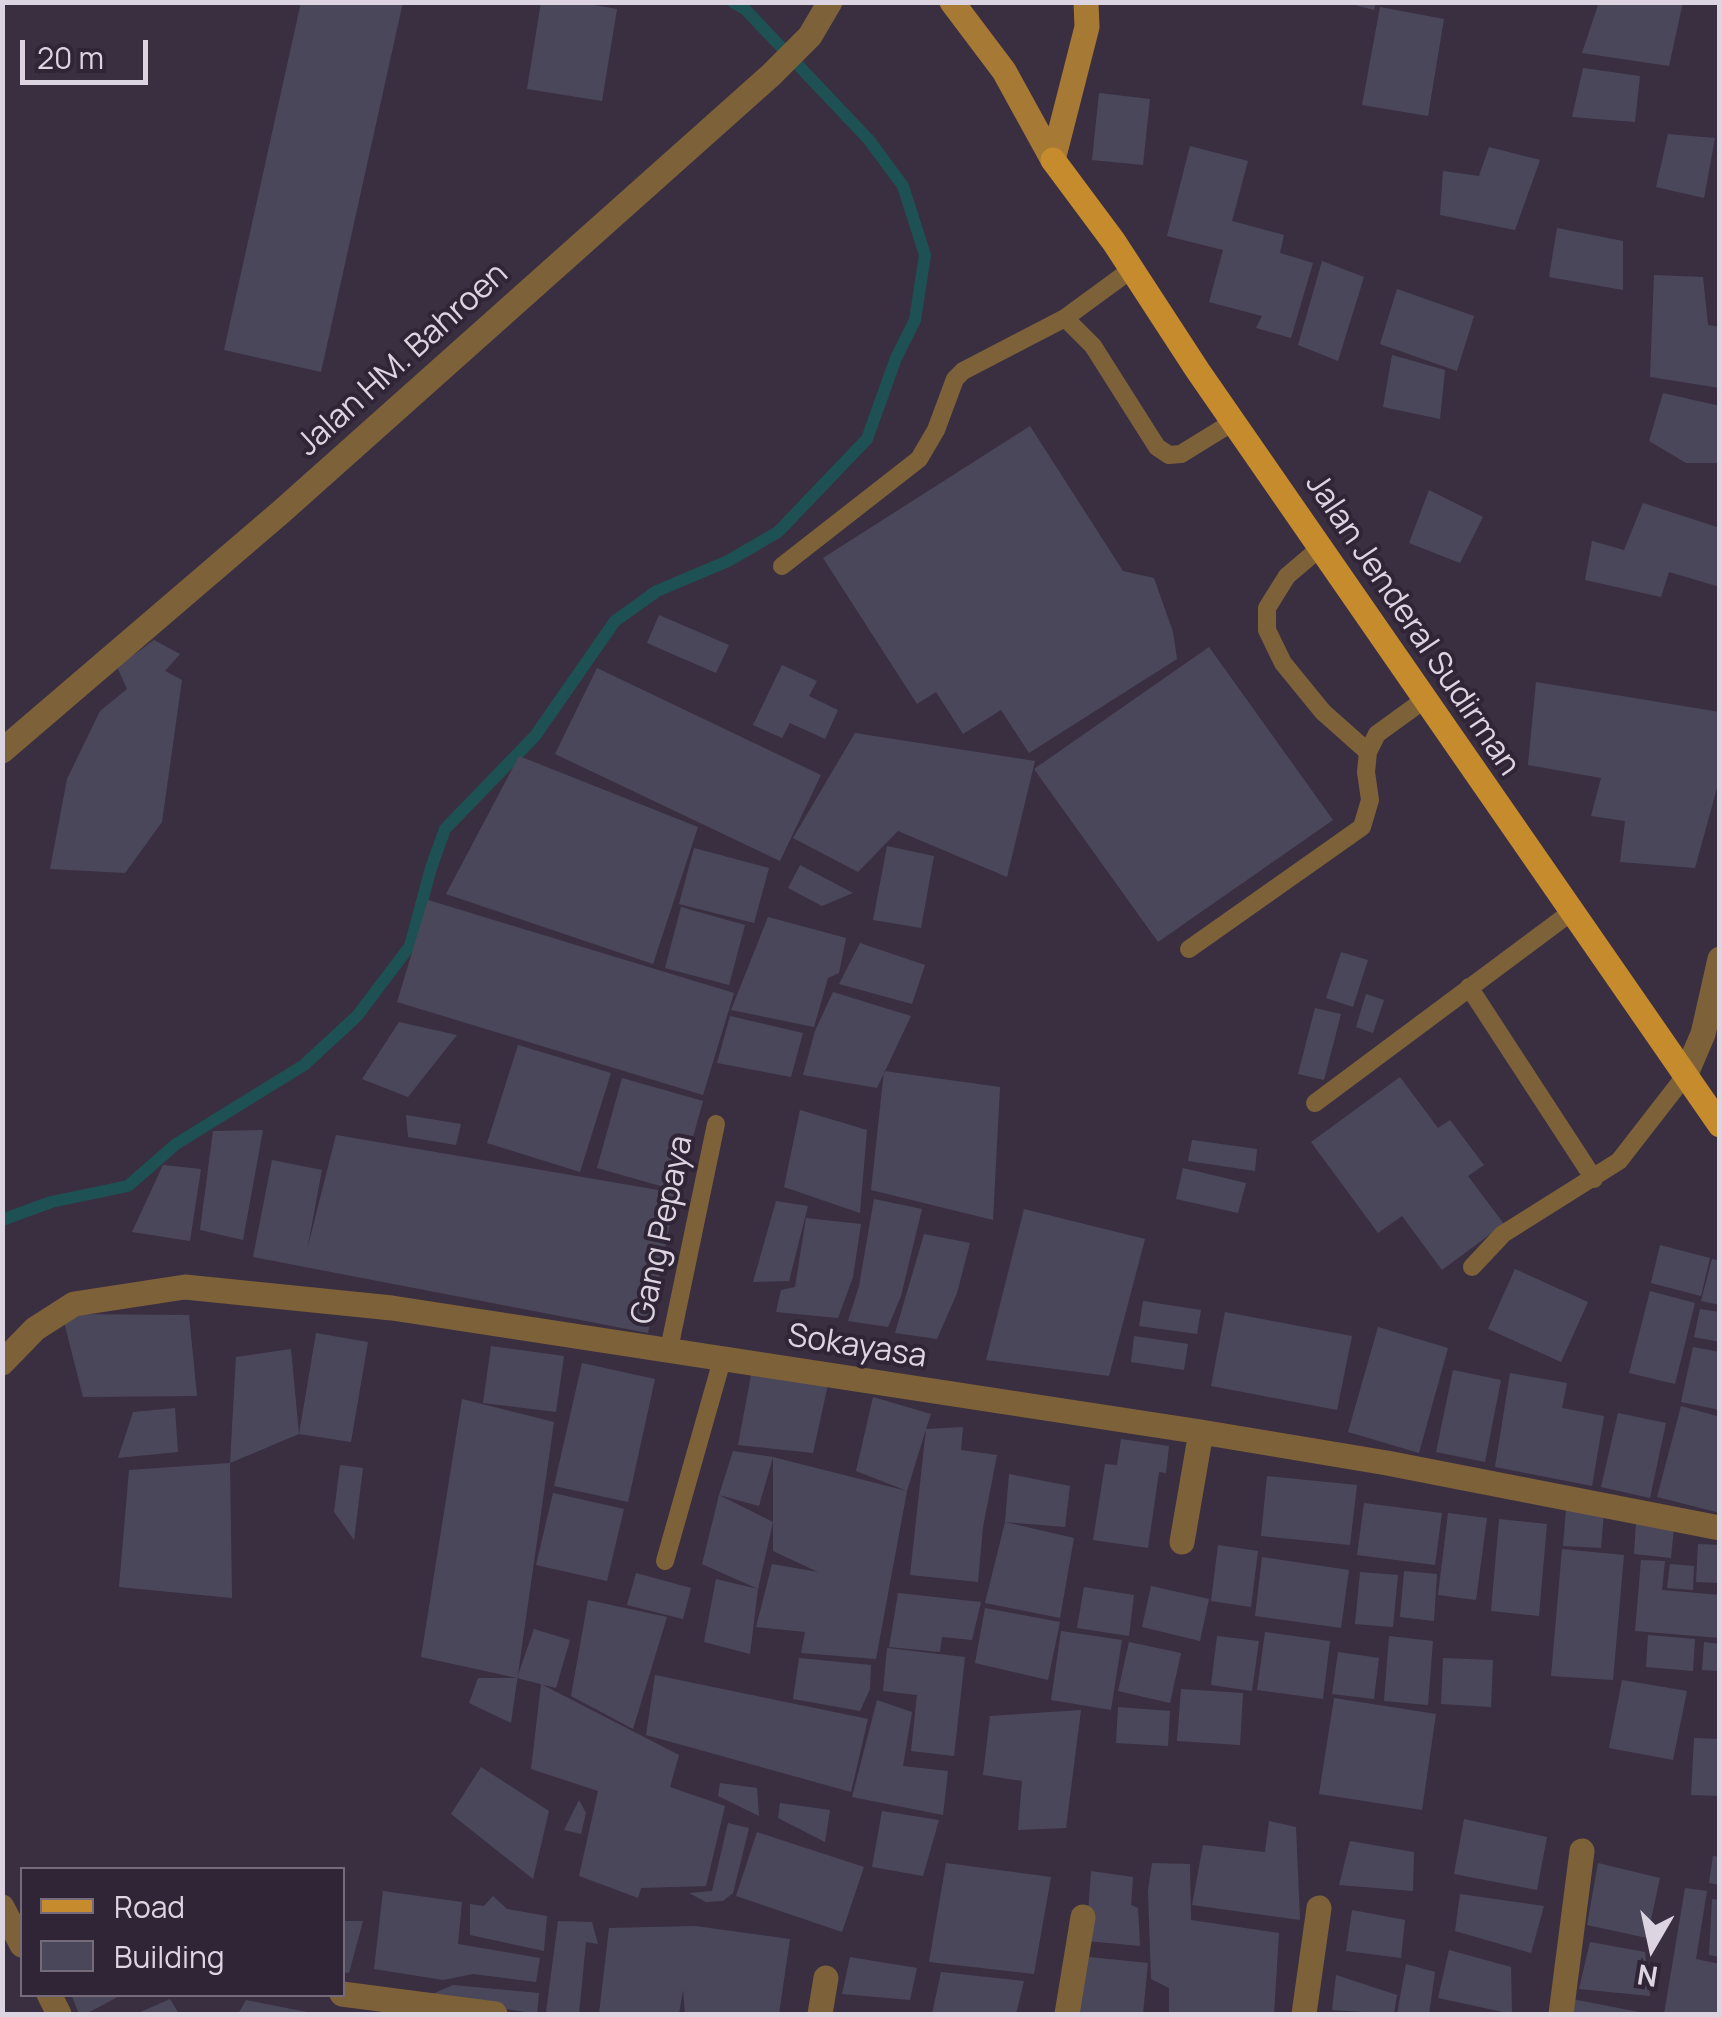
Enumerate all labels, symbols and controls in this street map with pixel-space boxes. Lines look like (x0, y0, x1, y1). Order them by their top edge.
scale bar (25, 20, 152, 82)
text: 20 m (37, 37, 104, 78)
street label: Jalan HM. Bahroen (290, 255, 516, 465)
street label: Jalan Jenderal Sudirman (1297, 467, 1527, 783)
street label: Gang Pepaya (624, 1132, 702, 1328)
street label: Sokayasa (785, 1317, 929, 1377)
legend (20, 1867, 345, 1997)
text: Road (114, 1886, 185, 1927)
north arrow (1602, 1897, 1702, 1997)
text: Building (114, 1936, 225, 1977)
text: N (1634, 1956, 1660, 1997)

